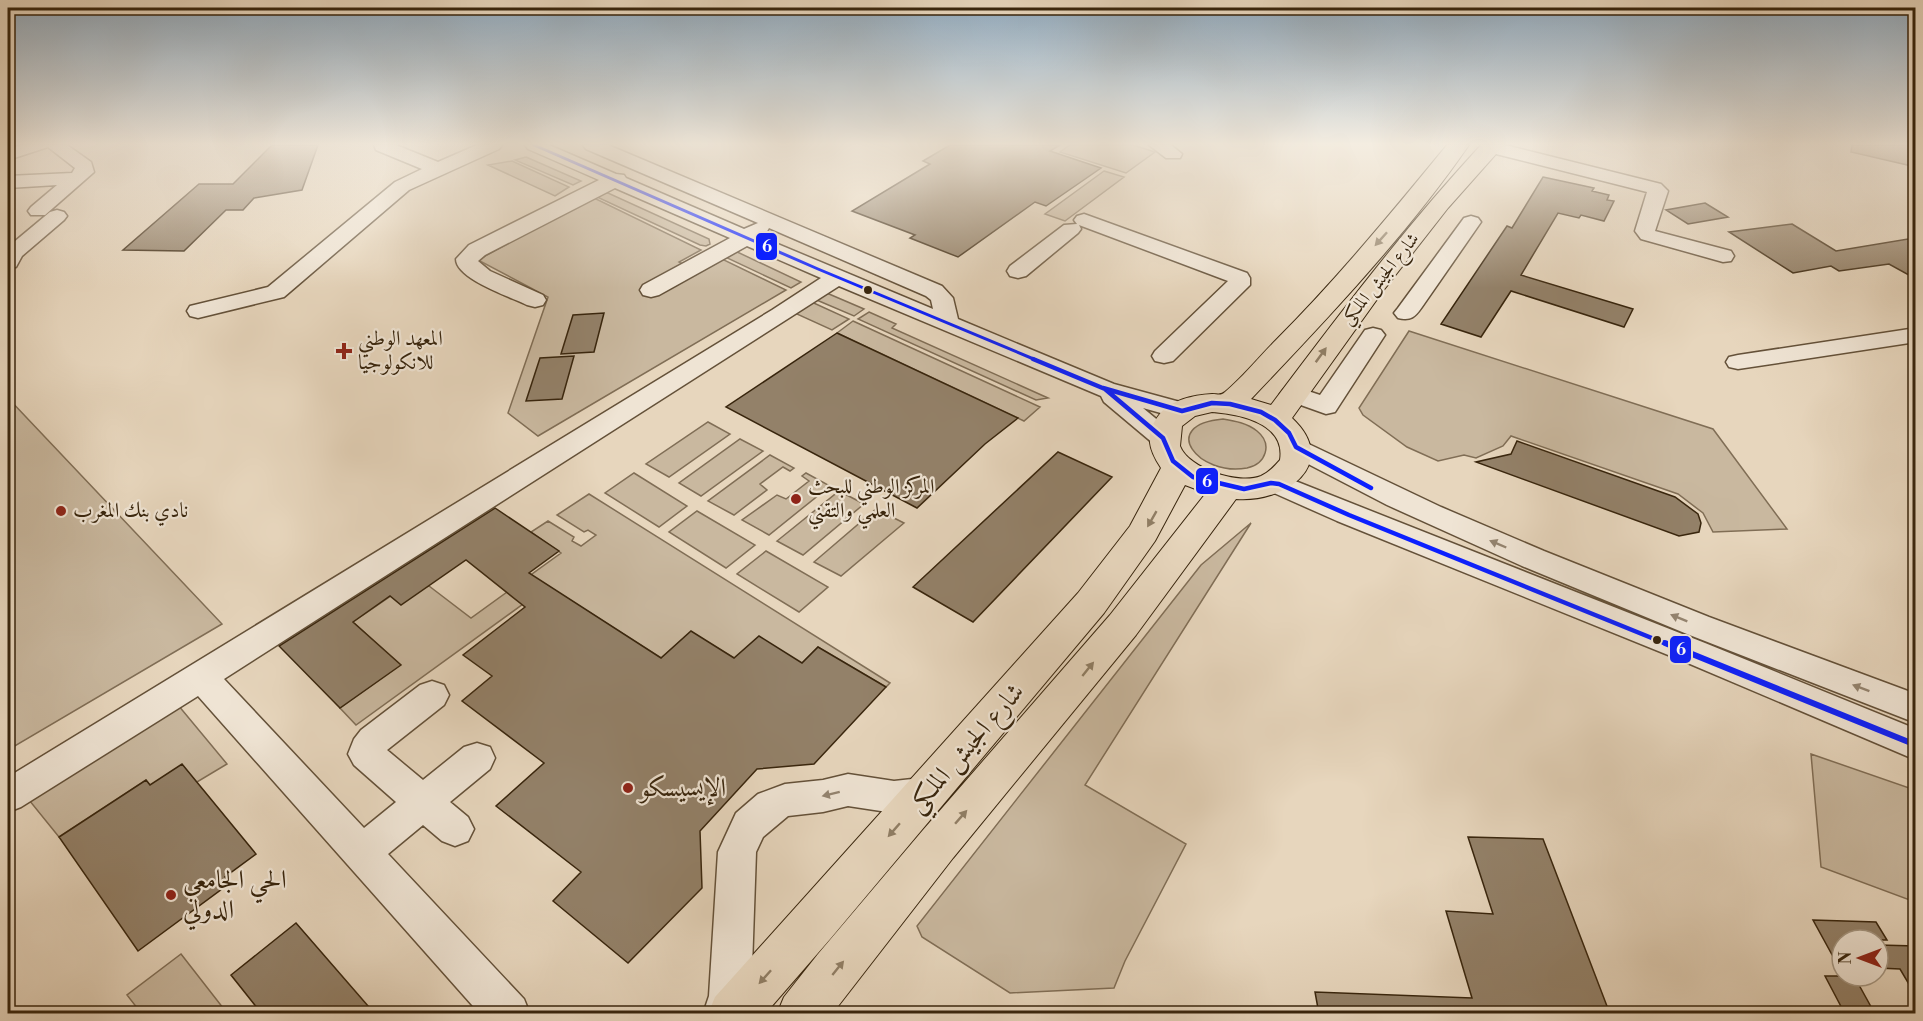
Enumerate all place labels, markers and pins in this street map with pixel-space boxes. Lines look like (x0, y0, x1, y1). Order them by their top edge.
unlabelled marker (862, 284, 874, 296)
place label: المعهد الوطني للانكولوجيا (358, 326, 443, 376)
marker: المعهد الوطني للانكولوجيا (335, 342, 353, 360)
place label: المركز الوطني للبحث العلمي والتقني (808, 474, 935, 530)
marker: المركز الوطني للبحث العلمي والتقني (789, 492, 803, 506)
place label: نادي بنك المغرب (73, 498, 188, 526)
marker: نادي بنك المغرب (54, 504, 68, 518)
unlabelled marker (1651, 634, 1663, 646)
place label: اﻹيسيسكو (637, 772, 726, 806)
marker: اﻹيسيسكو (621, 781, 635, 795)
place label: الحي الجامعي الدولي (183, 864, 287, 931)
marker: الحي الجامعي الدولي (164, 888, 178, 902)

